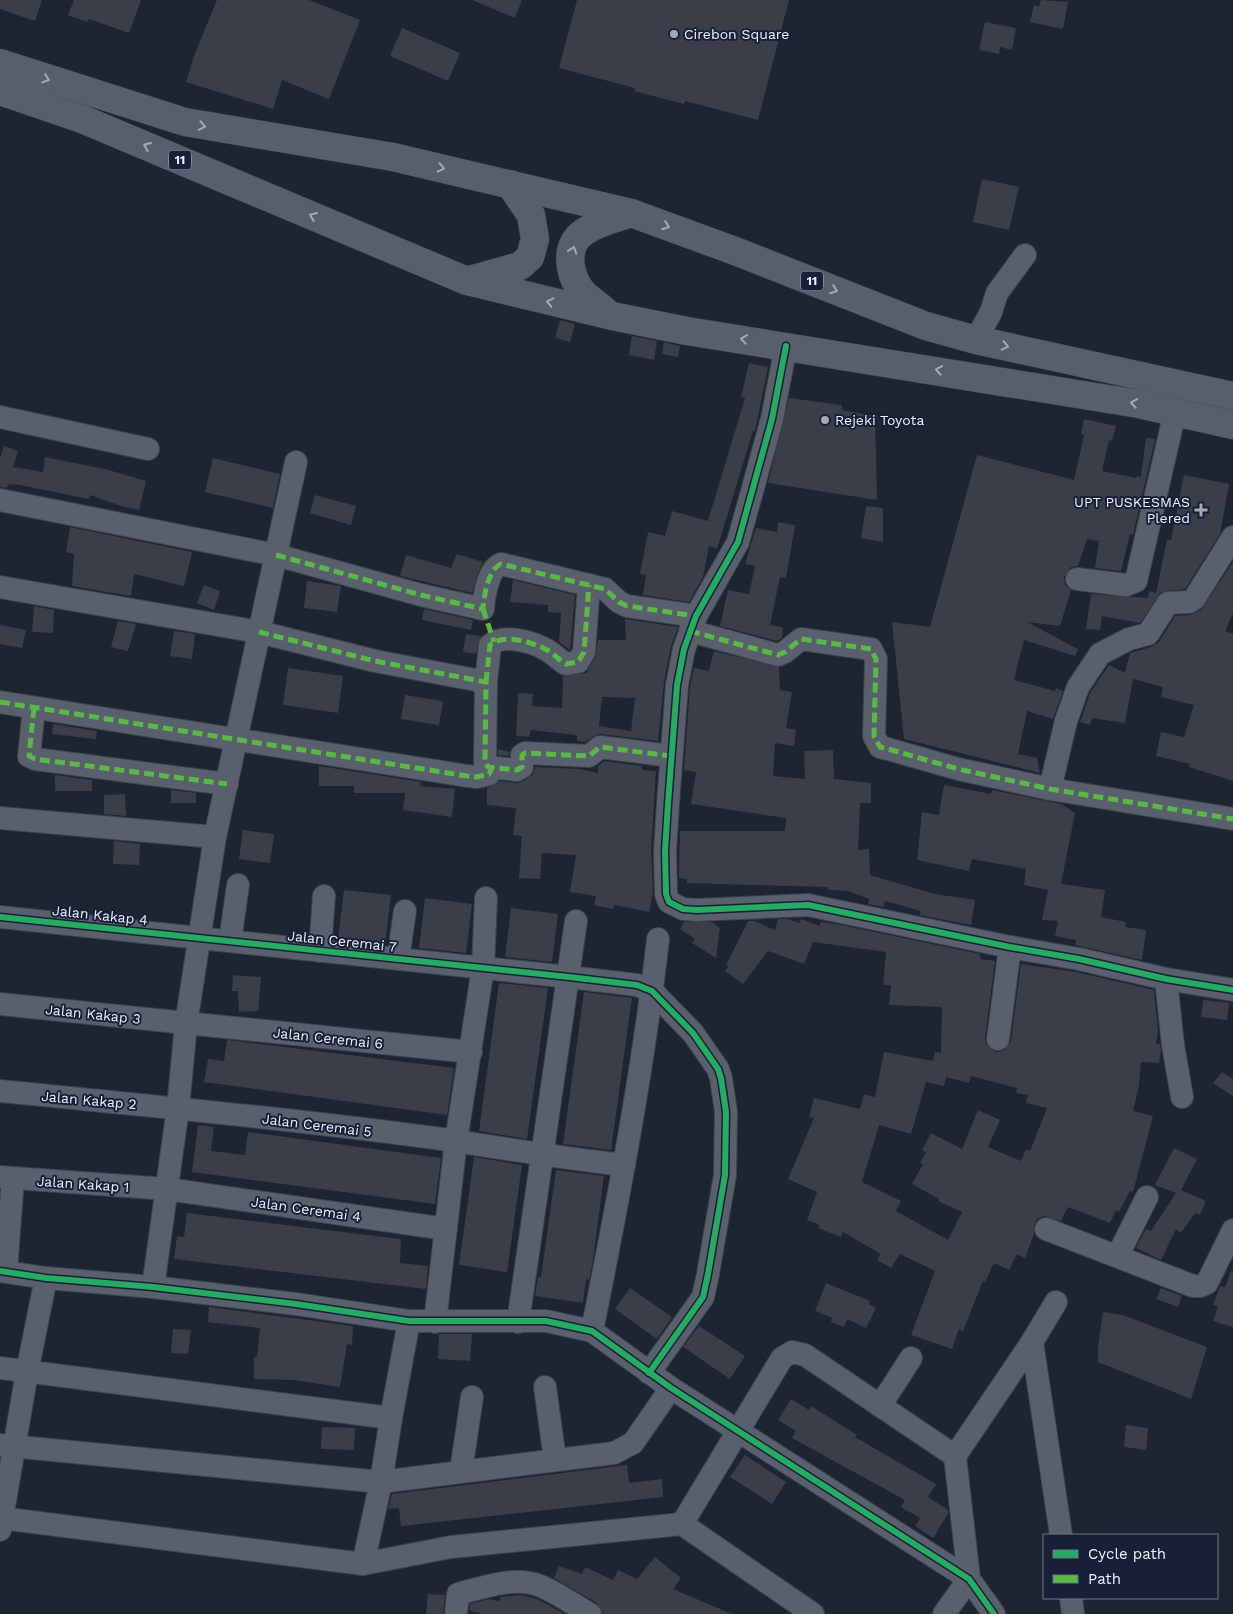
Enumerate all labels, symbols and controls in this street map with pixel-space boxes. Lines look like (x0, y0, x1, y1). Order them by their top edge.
place label: Cirebon Square (684, 26, 789, 42)
marker: Cirebon Square (668, 28, 680, 40)
one-way arrow (41, 73, 50, 83)
one-way arrow (197, 120, 206, 130)
one-way arrow (143, 142, 152, 153)
road number: 11 (169, 150, 191, 170)
one-way arrow (437, 162, 445, 173)
one-way arrow (309, 211, 318, 222)
one-way arrow (661, 220, 670, 230)
one-way arrow (567, 246, 577, 254)
road number: 11 (801, 272, 823, 290)
one-way arrow (829, 283, 838, 294)
one-way arrow (546, 297, 555, 308)
one-way arrow (740, 335, 749, 345)
one-way arrow (1000, 340, 1009, 351)
one-way arrow (935, 366, 944, 376)
one-way arrow (1130, 399, 1138, 409)
place label: Rejeki Toyota (835, 412, 924, 428)
marker: Rejeki Toyota (819, 414, 831, 426)
place label: UPT PUSKESMAS Plered (1074, 494, 1190, 526)
marker: UPT PUSKESMAS Plered (1194, 503, 1208, 517)
street label: Jalan Kakap 4 (51, 902, 149, 928)
street label: Jalan Ceremai 7 (287, 927, 397, 955)
street label: Jalan Kakap 3 (45, 1001, 141, 1027)
street label: Jalan Ceremai 6 (272, 1024, 384, 1052)
street label: Jalan Kakap 2 (41, 1088, 137, 1112)
street label: Jalan Ceremai 5 (261, 1110, 373, 1140)
street label: Jalan Kakap 1 (36, 1173, 130, 1195)
street label: Jalan Ceremai 4 (250, 1193, 362, 1225)
legend (1043, 1534, 1218, 1599)
text: Cycle path (1088, 1545, 1166, 1563)
text: Path (1088, 1570, 1121, 1588)

